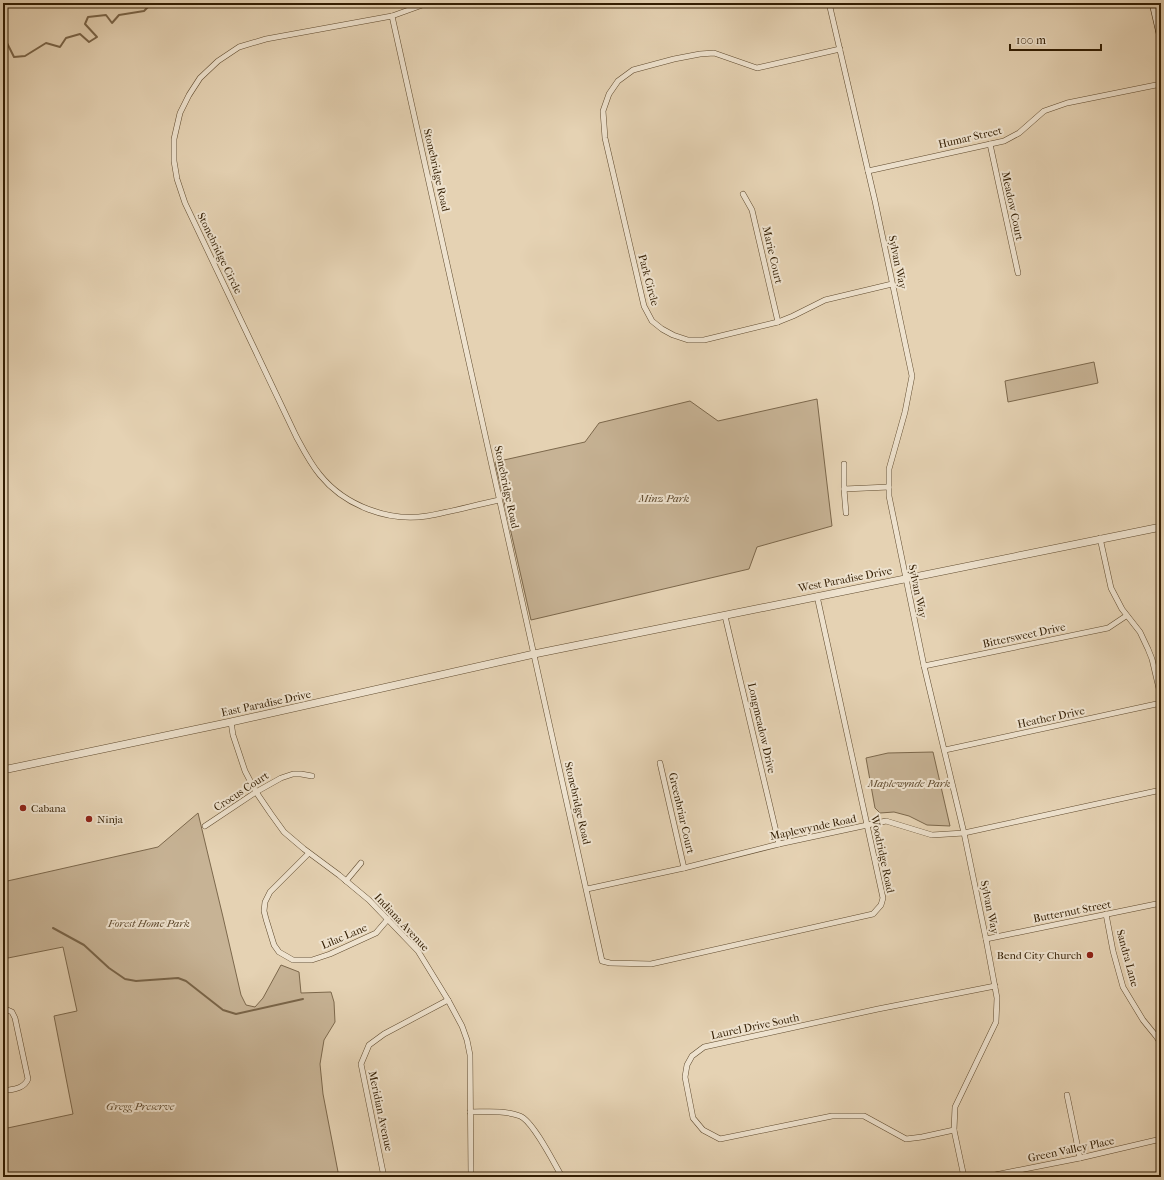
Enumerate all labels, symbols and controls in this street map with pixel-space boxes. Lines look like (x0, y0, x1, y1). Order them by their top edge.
scale bar (1010, 26, 1101, 52)
text: 100 m (1016, 33, 1046, 47)
street label: Humar Street (937, 124, 1003, 151)
street label: Stonebridge Road (421, 127, 453, 214)
street label: Meadow Court (999, 170, 1026, 242)
street label: Stonebridge Circle (194, 211, 245, 296)
street label: Marie Court (760, 225, 785, 285)
street label: Sylvan Way (886, 234, 910, 291)
street label: Park Circle (635, 253, 662, 308)
street label: Stonebridge Road (491, 444, 522, 531)
park label: Minz Park (638, 492, 690, 505)
street label: Sylvan Way (906, 563, 930, 620)
street label: West Paradise Drive (796, 564, 894, 595)
street label: Bittersweet Drive (981, 620, 1067, 651)
street label: Longmeadow Drive (745, 681, 778, 775)
street label: East Paradise Drive (220, 688, 313, 719)
street label: Heather Drive (1016, 704, 1087, 731)
street label: Stonebridge Road (562, 760, 594, 847)
street label: Crocus Court (211, 769, 271, 814)
street label: Greenbriar Court (666, 771, 697, 855)
park label: Maplewynde Park (867, 777, 951, 790)
place label: Cabana (31, 802, 67, 815)
marker: Cabana (18, 803, 28, 813)
street label: Maplewynde Road (769, 812, 858, 843)
place label: Ninja (97, 813, 124, 826)
street label: Woodridge Road (868, 813, 897, 895)
marker: Ninja (84, 814, 94, 824)
street label: Sylvan Way (978, 879, 1002, 936)
street label: Indiana Avenue (372, 891, 432, 954)
street label: Butternut Street (1032, 898, 1112, 925)
park label: Forest Home Park (107, 917, 190, 930)
street label: Lilac Lane (319, 921, 370, 952)
street label: Sandra Lane (1114, 928, 1142, 989)
place label: Bend City Church (997, 949, 1083, 962)
marker: Bend City Church (1085, 950, 1095, 960)
street label: Laurel Drive South (710, 1011, 801, 1042)
street label: Meridian Avenue (366, 1070, 395, 1153)
park label: Gregg Preserve (106, 1100, 175, 1113)
street label: Green Valley Place (1027, 1134, 1116, 1165)

